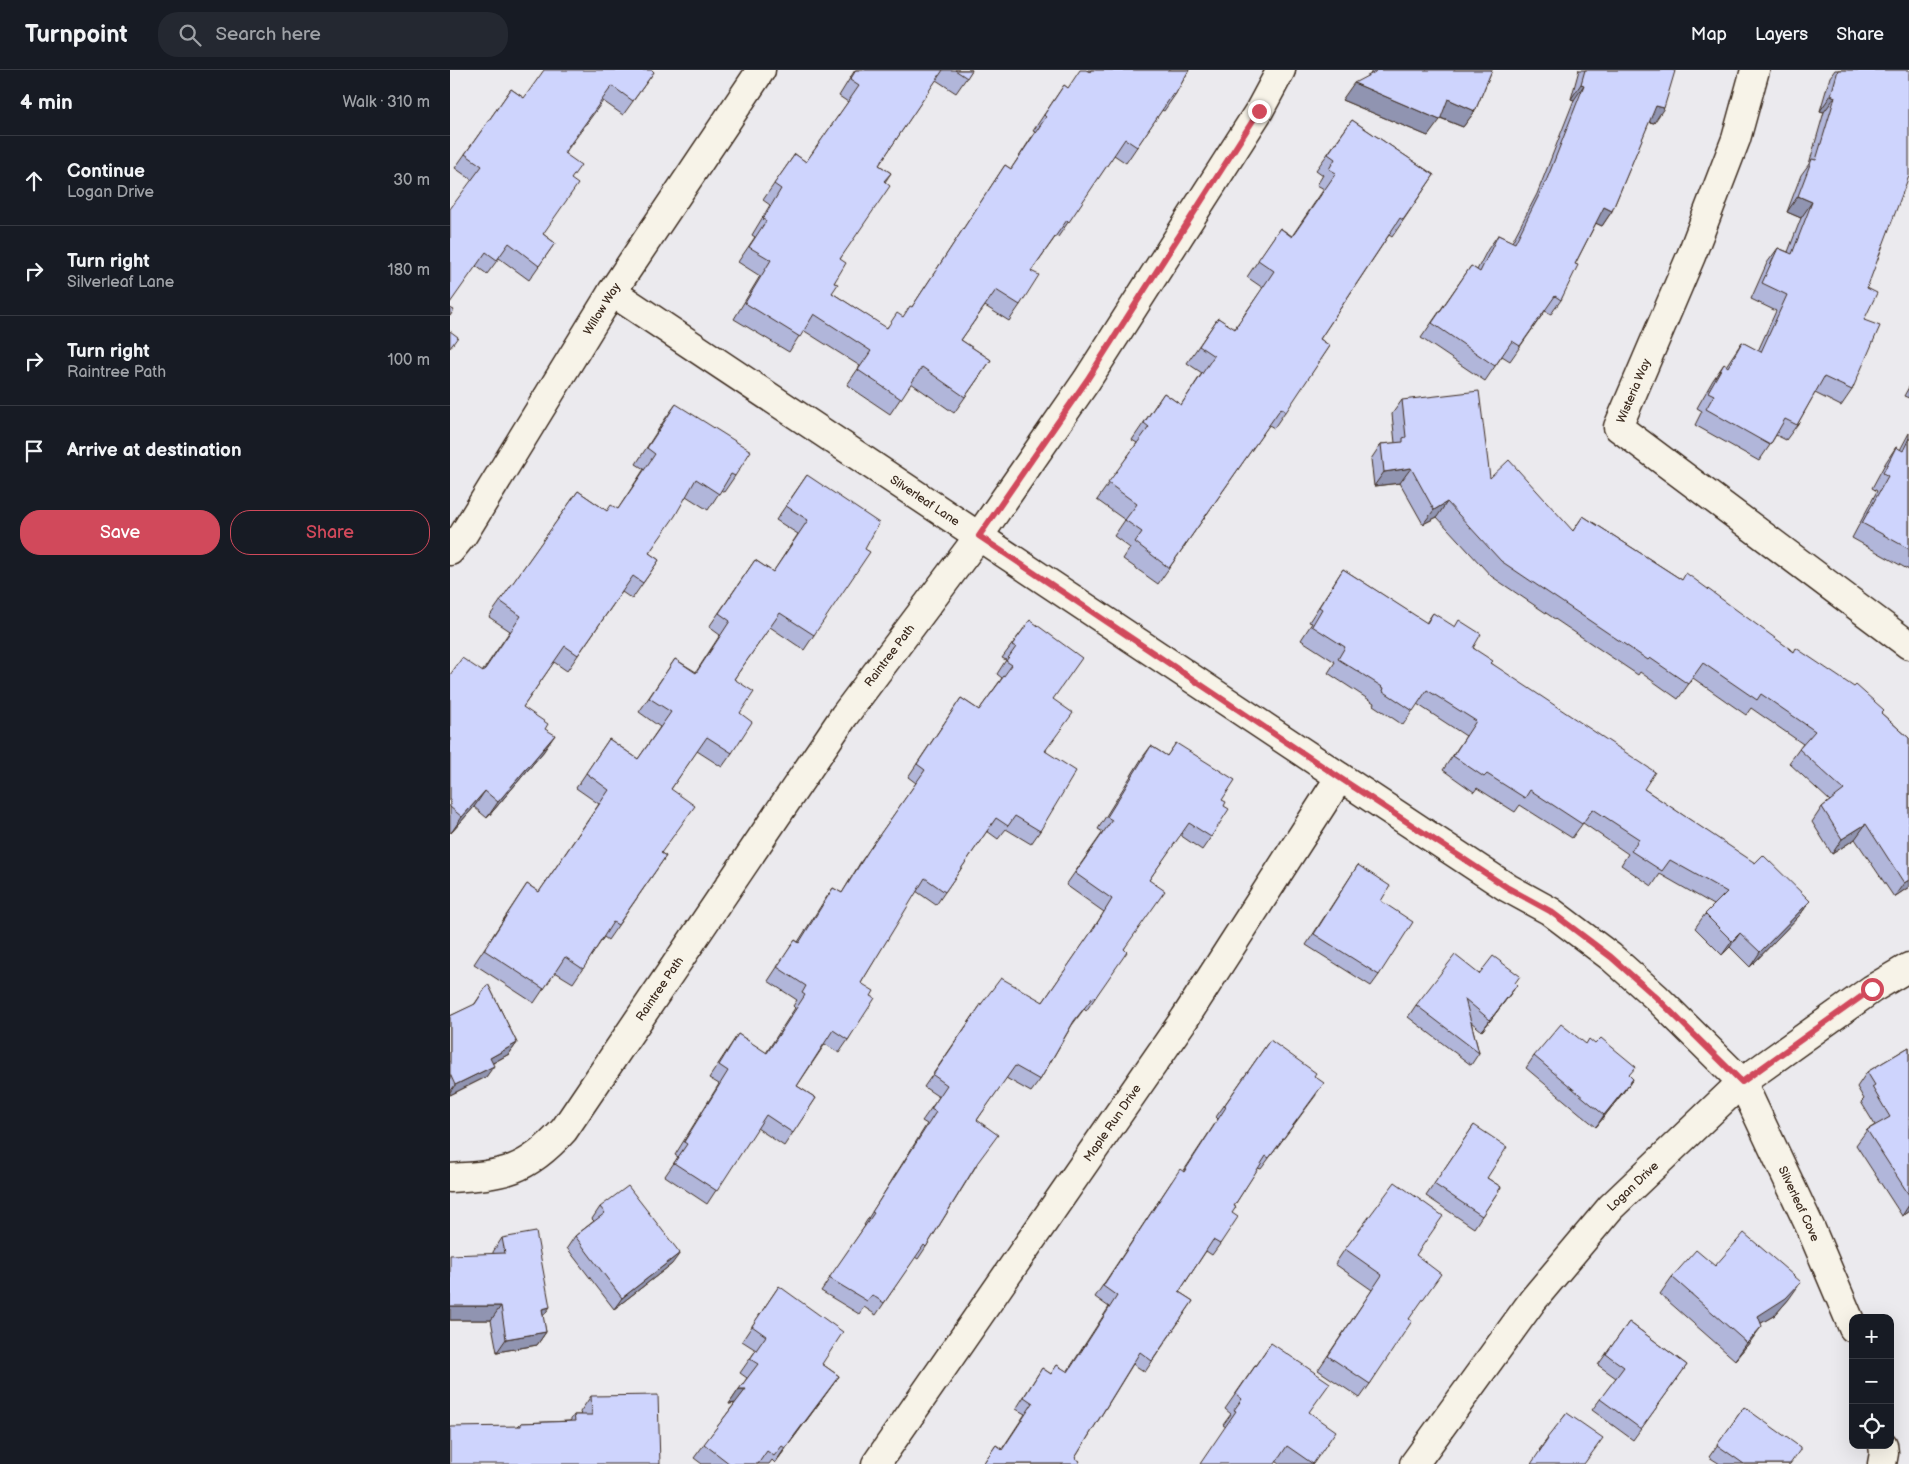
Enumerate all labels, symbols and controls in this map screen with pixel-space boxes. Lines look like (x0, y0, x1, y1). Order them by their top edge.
search box (158, 12, 508, 57)
text: Turnpoint (25, 20, 128, 49)
icon: search (176, 21, 204, 49)
text: Search here (216, 23, 321, 46)
text: Map (1691, 24, 1727, 45)
text: Layers (1755, 24, 1808, 45)
text: Share (1836, 24, 1884, 45)
text: 4 min (20, 90, 73, 115)
text: Walk · 310 m (342, 93, 430, 112)
route end (1248, 100, 1271, 123)
text: Continue (67, 160, 145, 183)
icon: ahead (20, 167, 48, 195)
text: 30 m (393, 171, 430, 190)
text: Logan Drive (67, 183, 154, 202)
text: Turn right (67, 250, 150, 273)
icon: right (20, 257, 48, 285)
text: 180 m (388, 261, 430, 280)
text: Silverleaf Lane (67, 273, 174, 292)
street label: Willow Way (580, 279, 624, 338)
text: Turn right (67, 340, 150, 363)
icon: right (20, 347, 48, 375)
text: 100 m (387, 351, 430, 370)
street label: Wisteria Way (1614, 356, 1655, 426)
text: Raintree Path (67, 363, 166, 382)
icon: arrive (20, 437, 48, 465)
text: Arrive at destination (67, 439, 242, 462)
street label: Silverleaf Lane (887, 472, 963, 529)
button: Save (20, 510, 220, 555)
button: Share (230, 510, 430, 555)
street label: Raintree Path (861, 621, 918, 690)
street label: Raintree Path (632, 953, 687, 1024)
route start (1861, 978, 1884, 1001)
street label: Maple Run Drive (1080, 1081, 1144, 1164)
street label: Logan Drive (1604, 1158, 1662, 1214)
street label: Silverleaf Cove (1775, 1164, 1823, 1244)
map controls (1849, 1314, 1894, 1449)
button: + (1849, 1314, 1894, 1359)
button: − (1849, 1359, 1894, 1404)
button: locate (1849, 1404, 1894, 1449)

